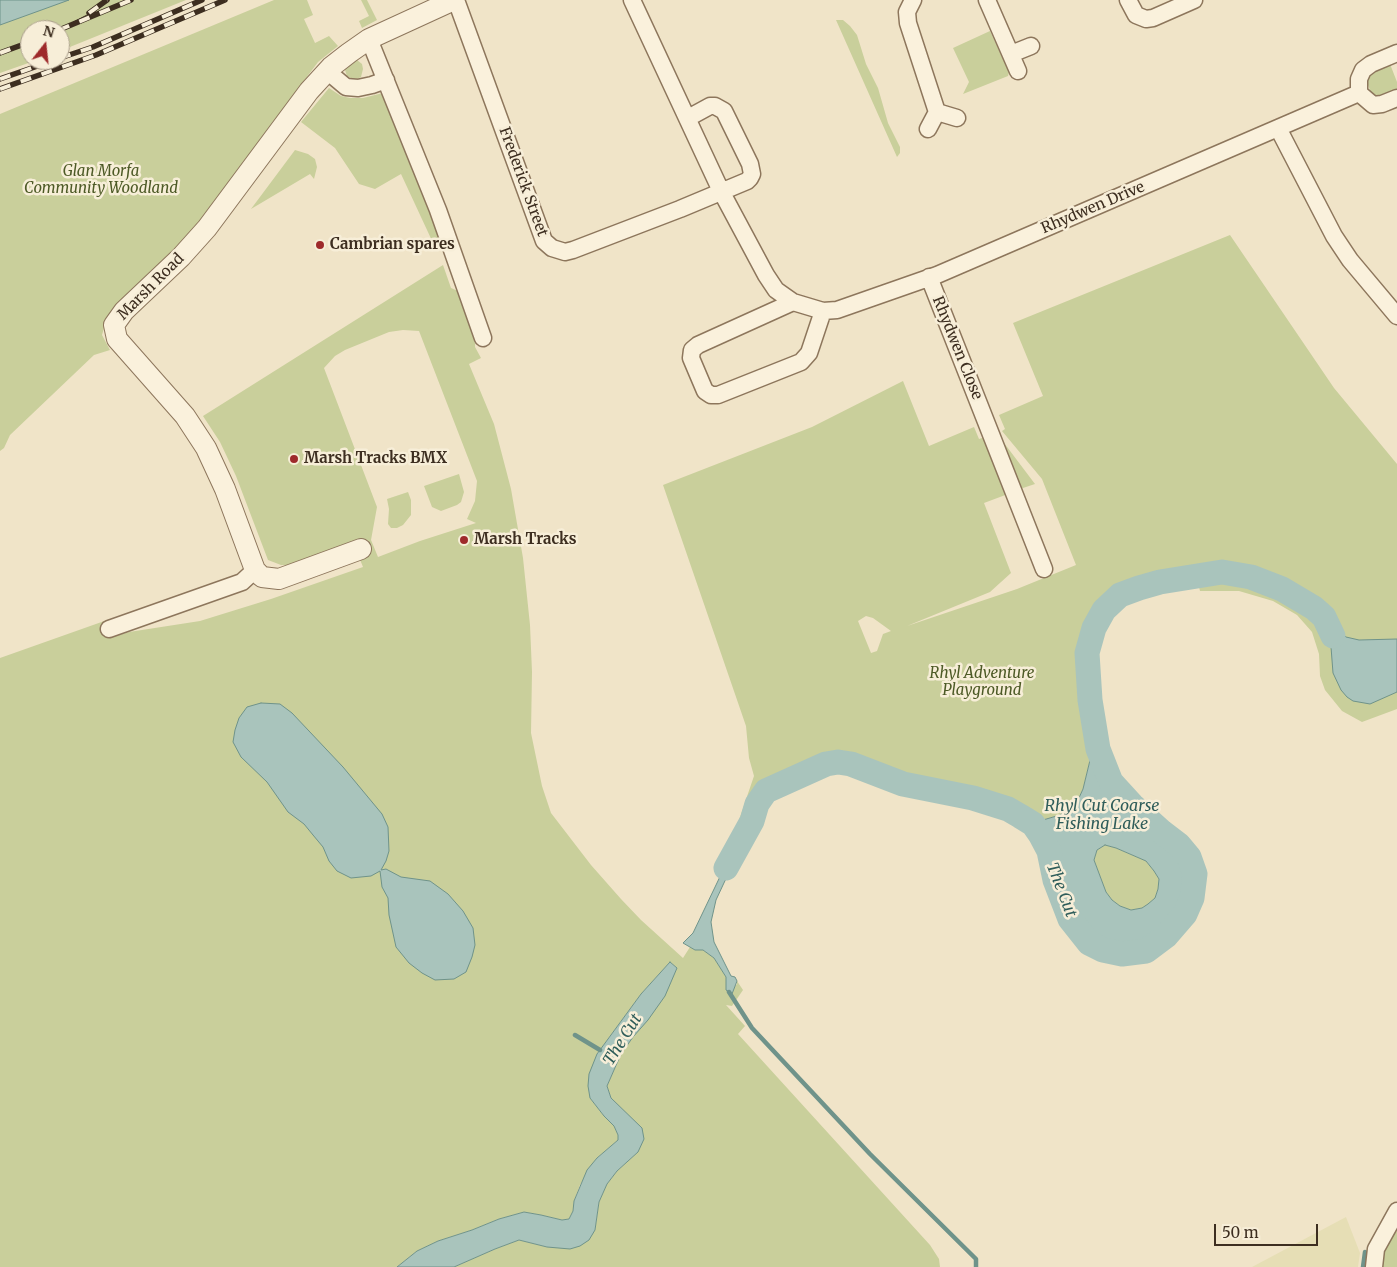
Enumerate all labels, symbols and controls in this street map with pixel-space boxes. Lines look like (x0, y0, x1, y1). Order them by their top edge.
north arrow (20, 20, 70, 70)
text: N (41, 21, 57, 42)
street label: Frederick Street (495, 125, 551, 239)
park label: Glan Morfa Community Woodland (24, 163, 178, 198)
street label: Rhydwen Drive (1039, 178, 1147, 238)
place label: Cambrian spares (330, 236, 455, 254)
marker: Cambrian spares (314, 239, 326, 251)
street label: Marsh Road (114, 250, 188, 324)
street label: Rhydwen Close (928, 294, 986, 402)
place label: Marsh Tracks BMX (304, 450, 447, 468)
marker: Marsh Tracks BMX (288, 453, 300, 465)
place label: Marsh Tracks (474, 531, 576, 549)
marker: Marsh Tracks (458, 534, 470, 546)
park label: Rhyl Adventure Playground (930, 665, 1034, 700)
water label: Rhyl Cut Coarse Fishing Lake (1045, 796, 1159, 834)
water label: The Cut (1042, 860, 1080, 920)
water label: The Cut (600, 1011, 646, 1069)
scale bar (1217, 1214, 1321, 1246)
text: 50 m (1222, 1223, 1259, 1242)

